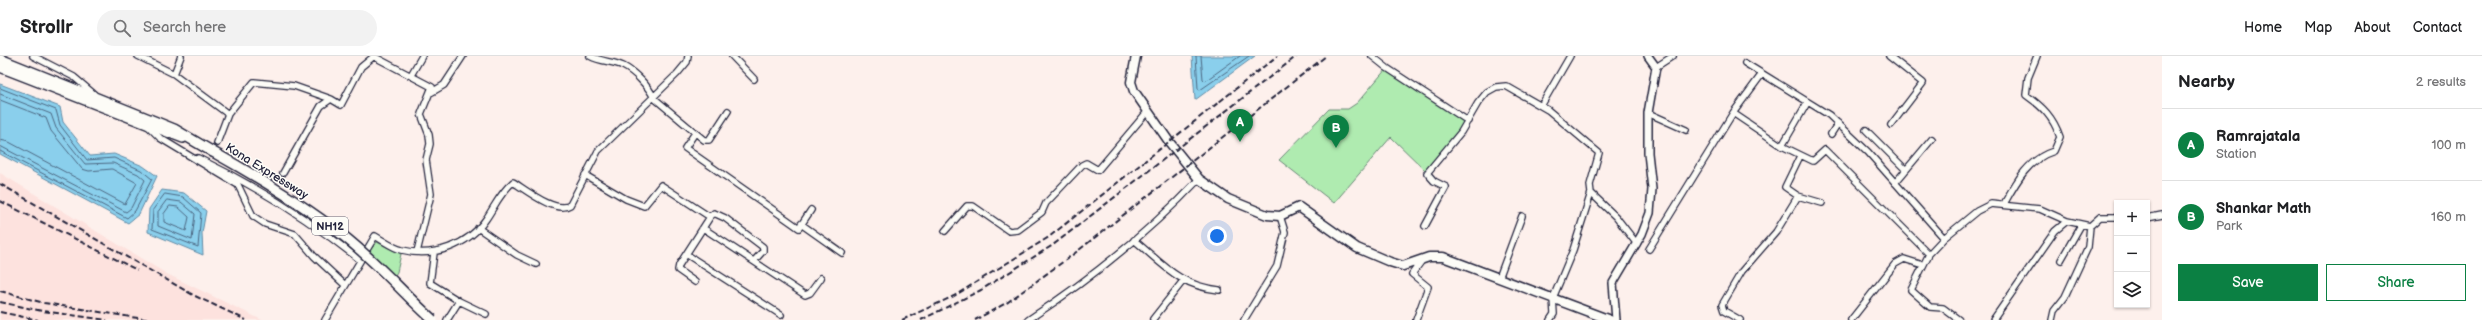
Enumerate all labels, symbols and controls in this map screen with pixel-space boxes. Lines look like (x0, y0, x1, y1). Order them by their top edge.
search box (97, 10, 377, 46)
text: Strollr (20, 16, 73, 39)
icon: search (111, 17, 133, 39)
text: Search here (143, 18, 226, 37)
text: Home (2244, 19, 2282, 36)
text: Map (2304, 19, 2332, 36)
text: About (2354, 19, 2391, 36)
text: Contact (2413, 19, 2462, 36)
text: Nearby (2178, 72, 2235, 92)
text: 2 results (2416, 74, 2466, 90)
pin: A (1227, 109, 1253, 142)
pin: B (1323, 115, 1349, 148)
text: Ramrajatala (2216, 127, 2300, 146)
text: A (2187, 137, 2195, 153)
text: 100 m (2431, 137, 2466, 153)
street label: Kona Expressway (223, 140, 311, 203)
text: Station (2216, 146, 2257, 162)
text: Shankar Math (2216, 199, 2311, 218)
map controls (2114, 200, 2150, 308)
button: + (2114, 200, 2150, 236)
text: B (2186, 209, 2196, 225)
text: 160 m (2431, 209, 2466, 225)
road number: NH12 (312, 217, 348, 235)
text: Park (2216, 218, 2242, 234)
your location (1207, 226, 1227, 246)
button: − (2114, 236, 2150, 272)
button: Save (2178, 264, 2318, 301)
button: Share (2326, 264, 2466, 301)
button: layers (2114, 272, 2150, 308)

